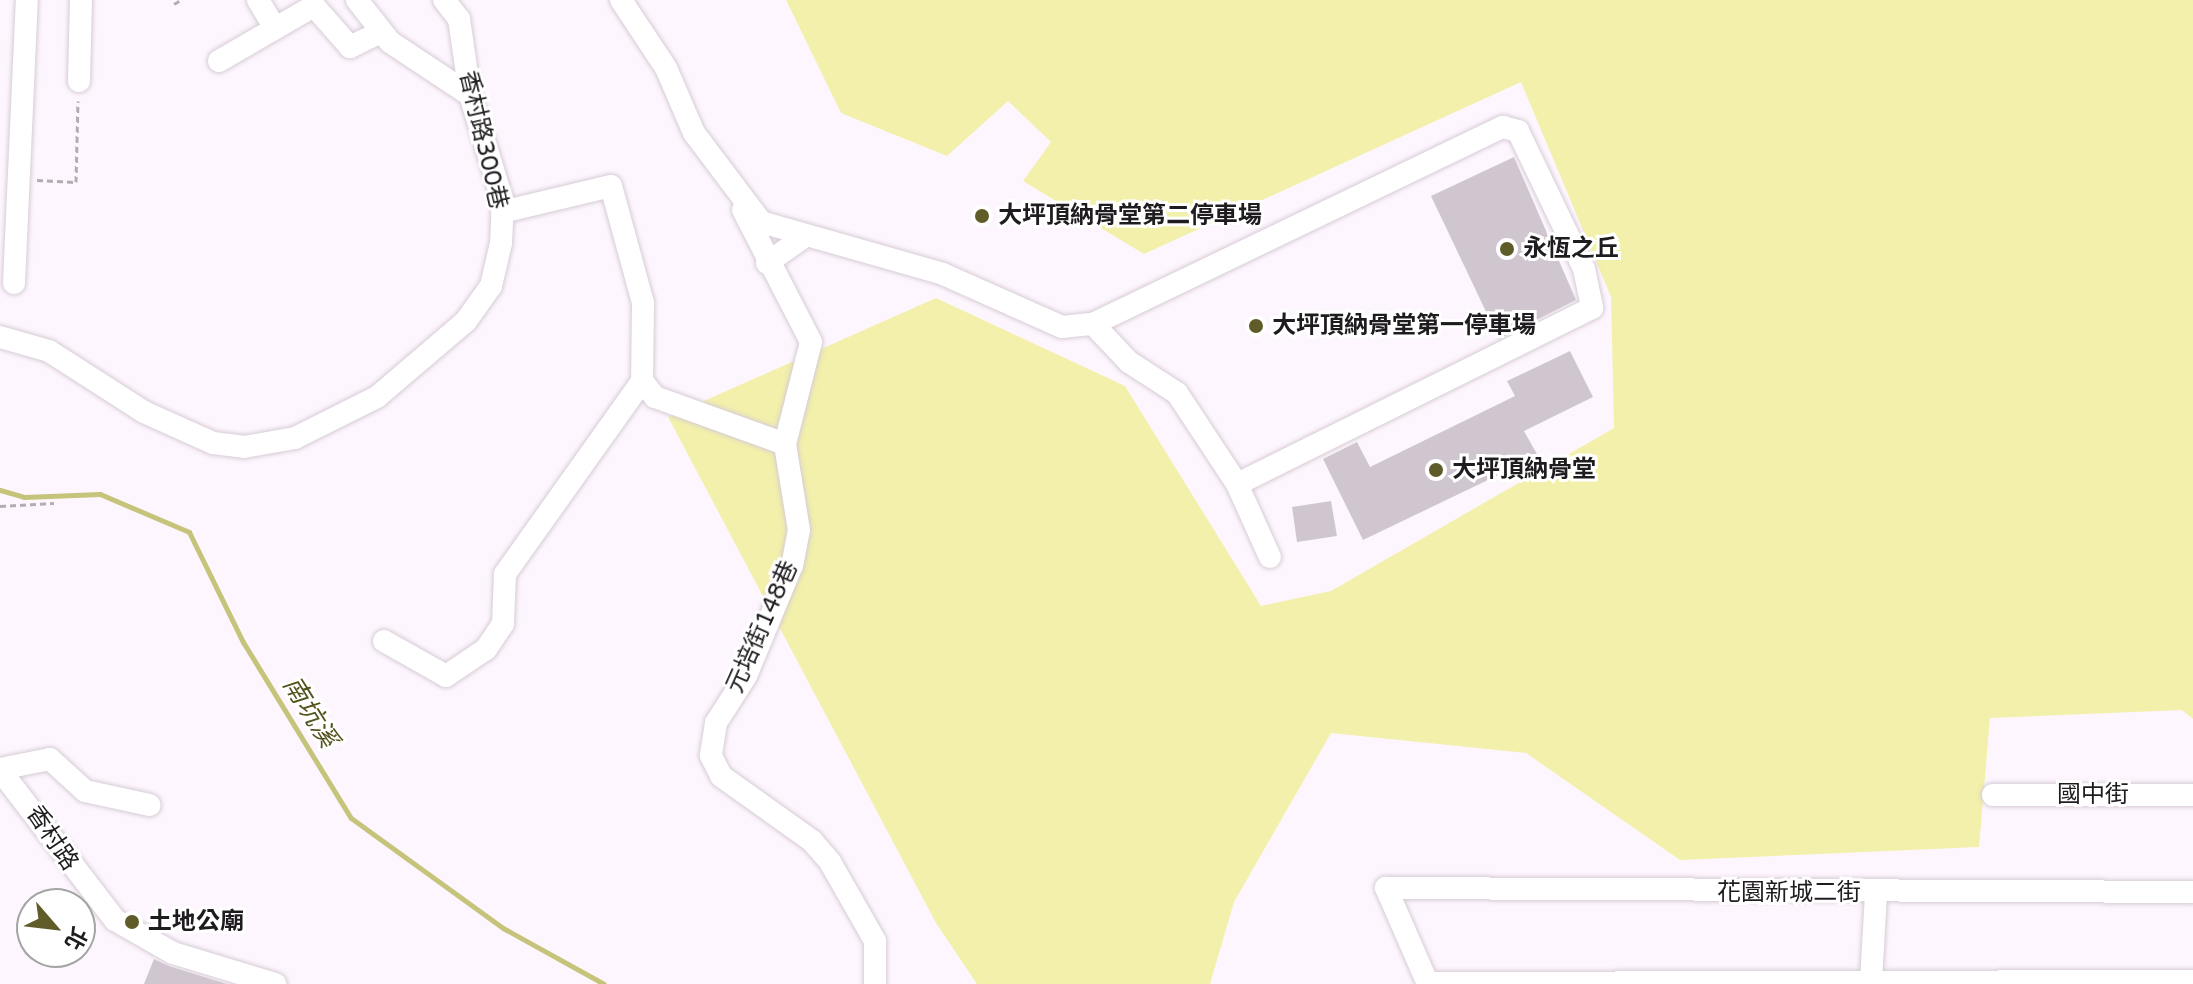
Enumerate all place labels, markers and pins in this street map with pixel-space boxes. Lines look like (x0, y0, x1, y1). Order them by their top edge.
place label: 大坪頂納骨堂第二停車場 (998, 202, 1262, 230)
marker: 大坪頂納骨堂第二停車場 (973, 207, 991, 225)
place label: 永恆之丘 (1523, 235, 1619, 263)
marker: 永恆之丘 (1498, 240, 1516, 258)
place label: 大坪頂納骨堂第一停車場 (1272, 312, 1536, 340)
marker: 大坪頂納骨堂第一停車場 (1247, 317, 1265, 335)
place label: 大坪頂納骨堂 (1452, 456, 1596, 484)
marker: 大坪頂納骨堂 (1427, 461, 1445, 479)
place label: 土地公廟 (148, 908, 244, 936)
marker: 土地公廟 (123, 913, 141, 931)

